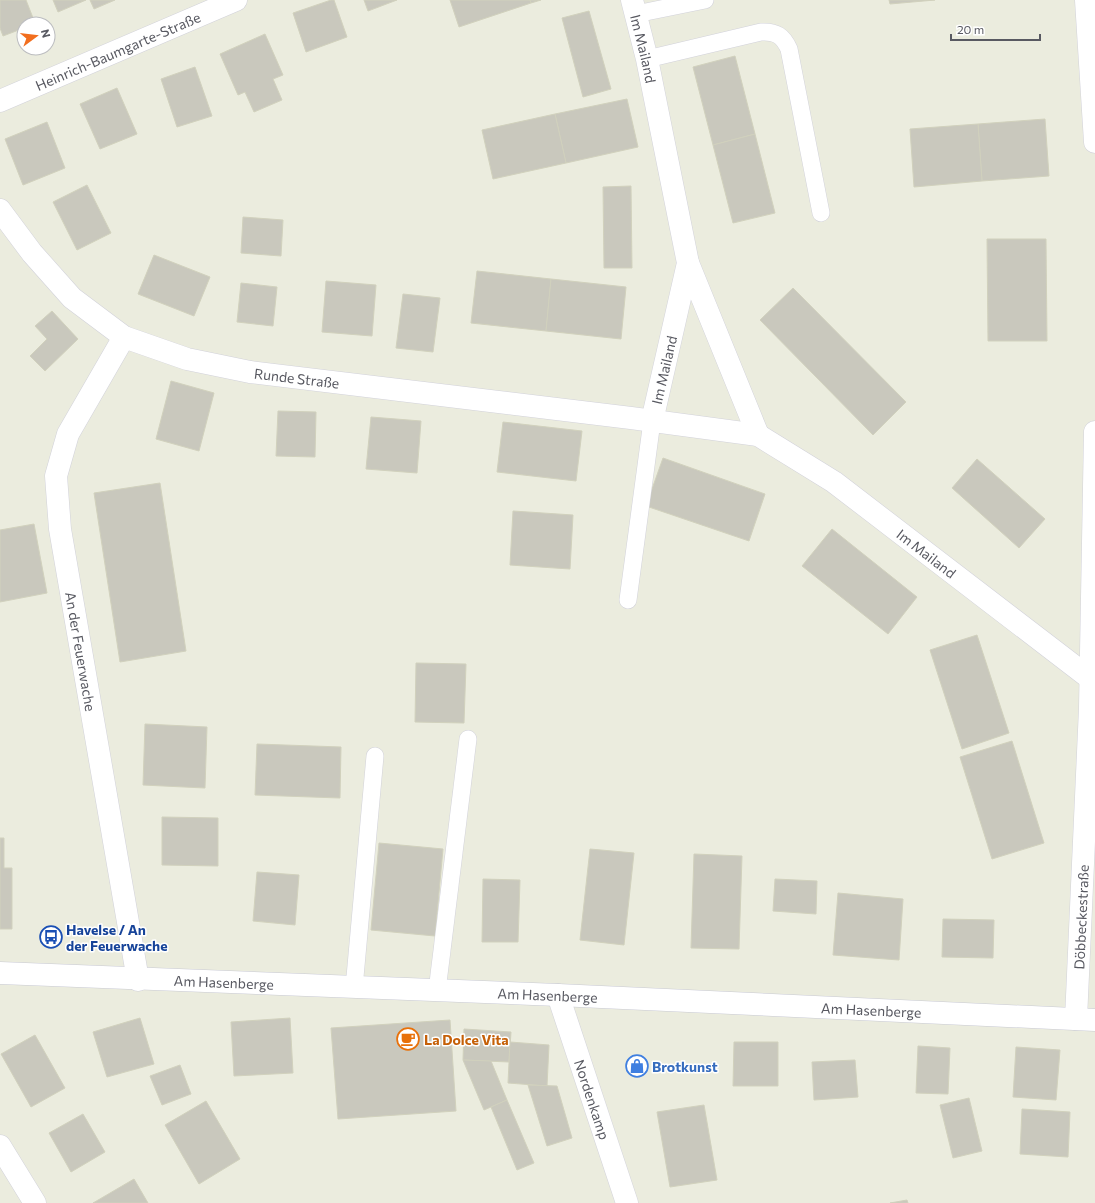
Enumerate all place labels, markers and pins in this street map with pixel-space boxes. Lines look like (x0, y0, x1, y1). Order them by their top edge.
place label: Havelse / An der Feuerwache (66, 921, 168, 954)
bus stop icon: Havelse / An der Feuerwache (38, 924, 64, 950)
cafe icon: La Dolce Vita (395, 1026, 421, 1052)
place label: La Dolce Vita (424, 1031, 509, 1048)
shop icon: Brotkunst (624, 1053, 650, 1079)
place label: Brotkunst (652, 1058, 718, 1075)

